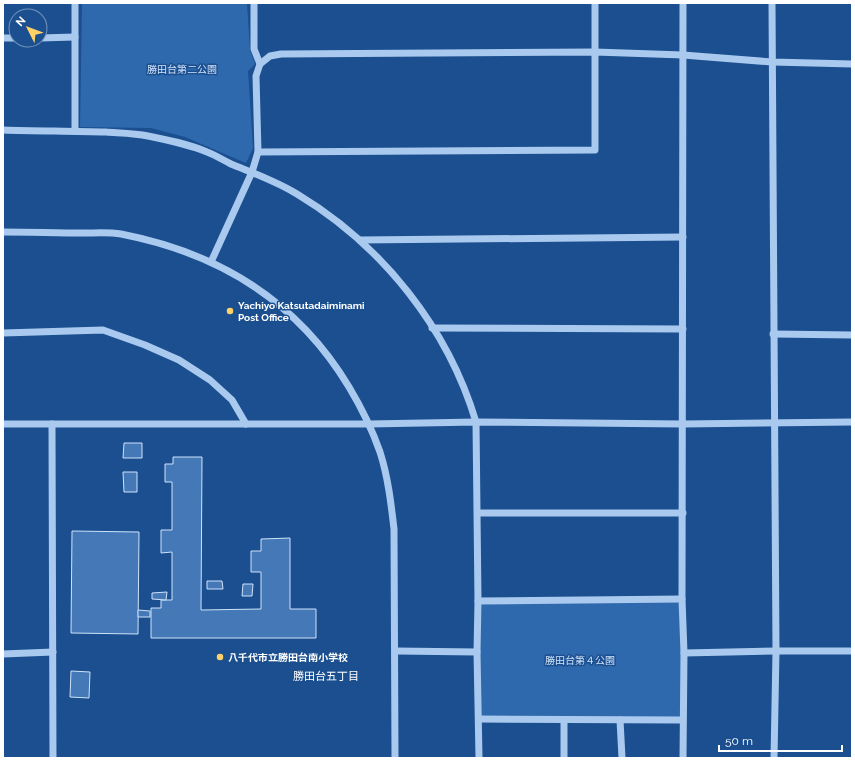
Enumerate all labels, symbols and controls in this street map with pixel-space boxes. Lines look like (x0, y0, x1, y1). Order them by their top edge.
north arrow (8, 8, 48, 48)
text: N (13, 14, 29, 29)
park label: 勝田台第二公園 (147, 64, 217, 75)
place label: Yachiyo Katsutadaiminami Post Office (238, 300, 365, 323)
marker: Yachiyo Katsutadaiminami Post Office (225, 306, 235, 316)
marker: 八千代市立勝田台南小学校 (215, 652, 225, 662)
place label: 八千代市立勝田台南小学校 (228, 652, 348, 663)
park label: 勝田台第４公園 (545, 655, 615, 666)
district label: 勝田台五丁目 (293, 670, 359, 683)
scale bar (719, 727, 842, 753)
text: 50 m (725, 734, 753, 748)

